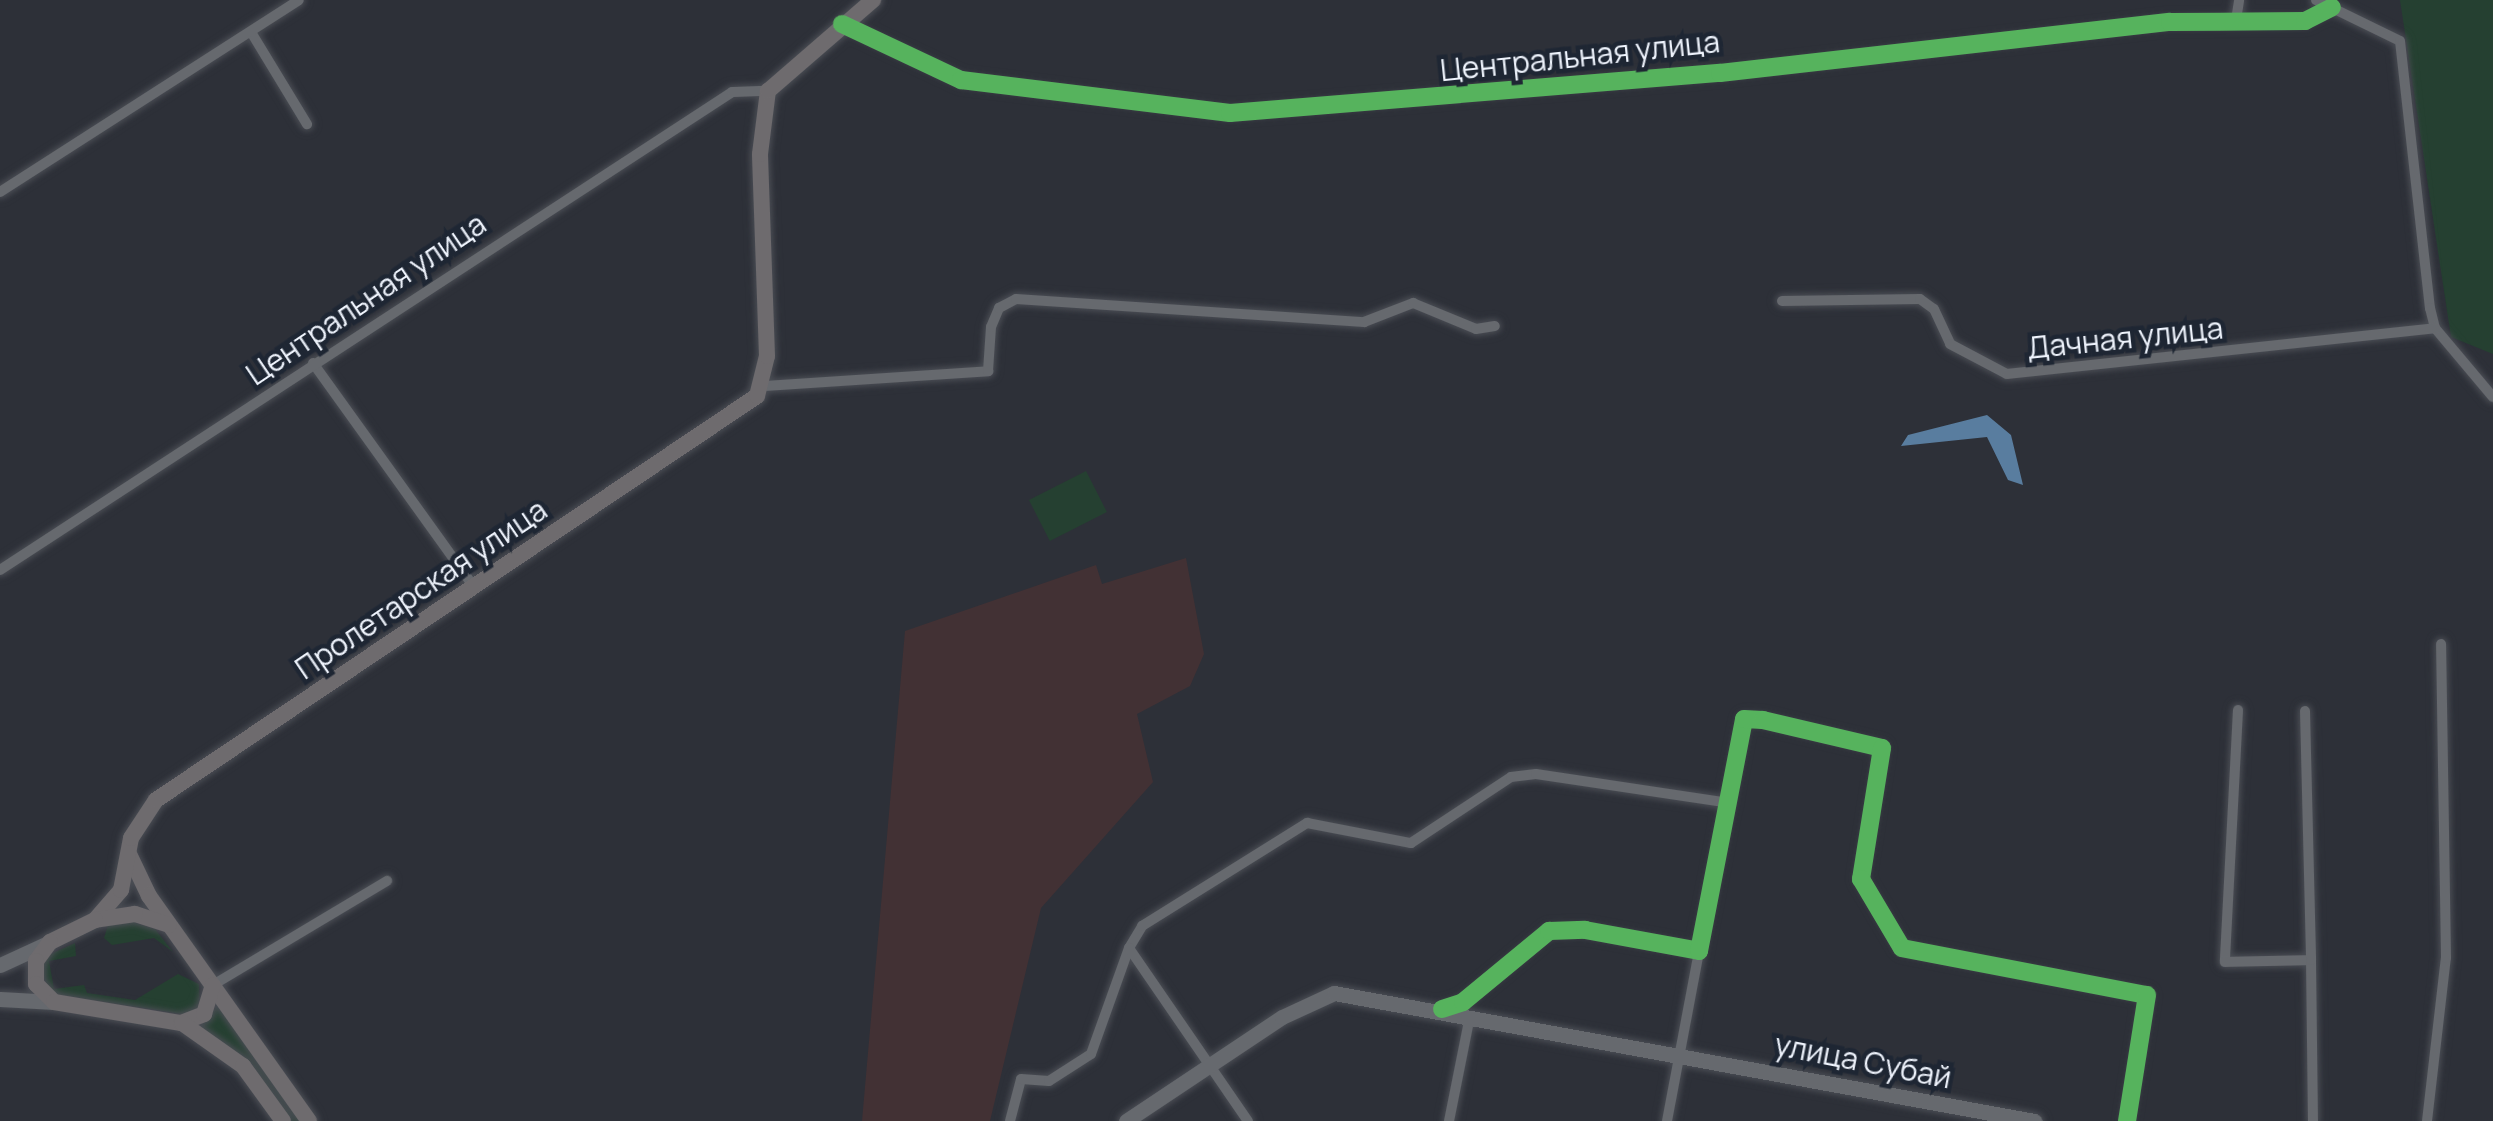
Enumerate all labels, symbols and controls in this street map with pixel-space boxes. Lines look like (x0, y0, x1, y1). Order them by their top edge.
street label: Центральная улица (1438, 23, 1722, 89)
street label: Центральная улица (239, 206, 493, 392)
street label: Дачная улица (2025, 310, 2225, 366)
street label: Пролетарская улица (289, 491, 553, 687)
street label: улица Субай (1772, 1026, 1954, 1096)

